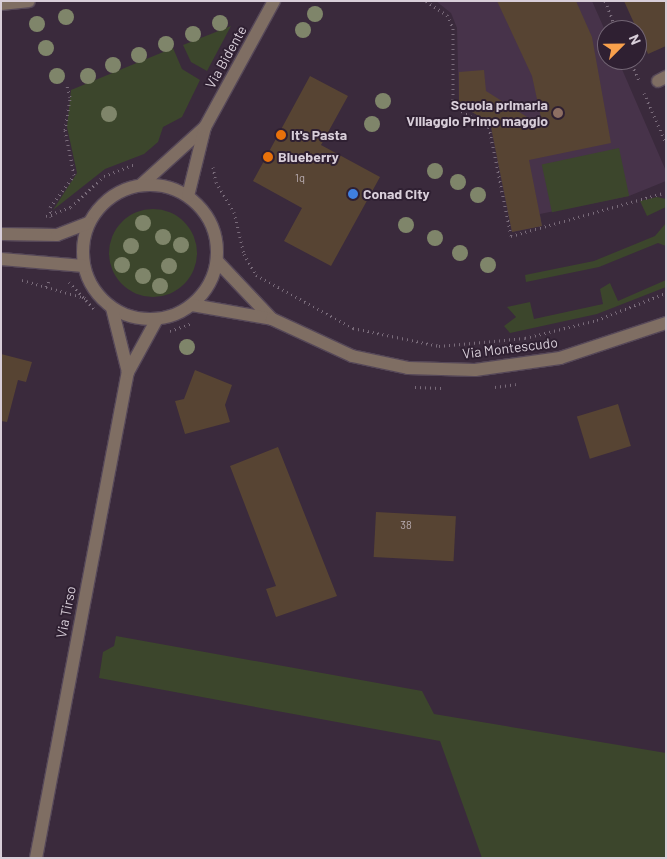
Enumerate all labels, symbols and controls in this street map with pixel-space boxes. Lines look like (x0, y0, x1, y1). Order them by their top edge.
north arrow (597, 20, 647, 70)
street label: Via Bidente (202, 23, 250, 91)
text: N (626, 32, 645, 47)
place label: Scuola primaria Villaggio Primo maggio (406, 97, 548, 130)
marker: Scuola primaria Villaggio Primo maggio (552, 107, 564, 119)
place label: It's Pasta (291, 127, 347, 143)
marker: It's Pasta (275, 129, 287, 141)
place label: Blueberry (278, 149, 339, 165)
marker: Blueberry (262, 151, 274, 163)
house number: 1q (295, 171, 305, 185)
place label: Conad City (363, 186, 430, 202)
marker: Conad City (347, 188, 359, 200)
street label: Via Montescudo (461, 334, 559, 362)
house number: 38 (400, 518, 412, 532)
street label: Via Tirso (53, 585, 79, 639)

